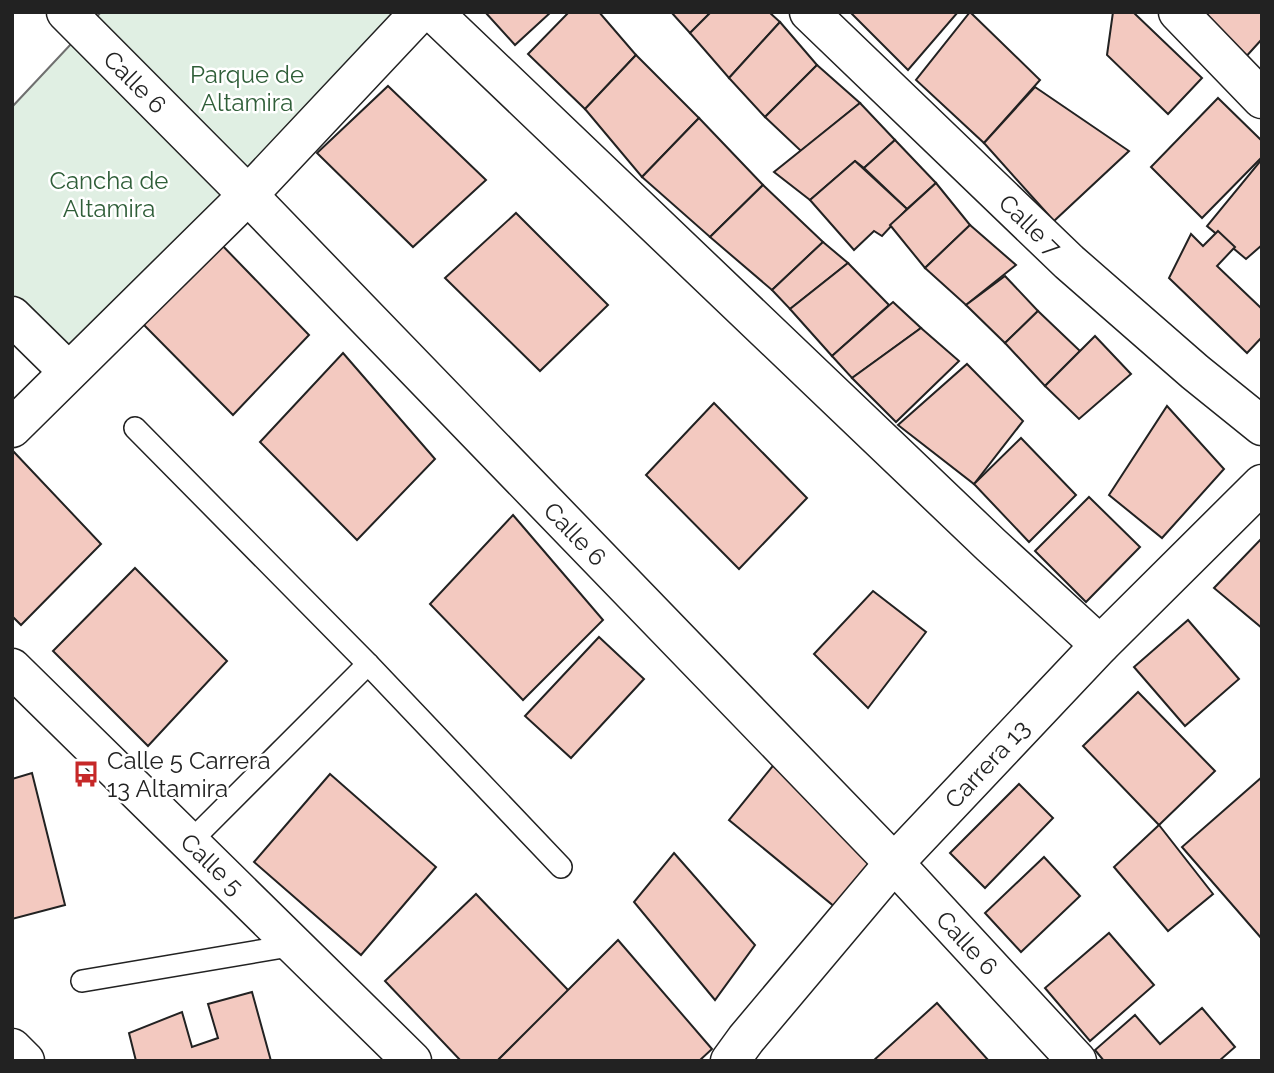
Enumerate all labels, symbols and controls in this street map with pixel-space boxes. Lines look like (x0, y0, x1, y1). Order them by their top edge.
street label: Calle 6 (97, 44, 173, 120)
park label: Parque de Altamira (190, 60, 304, 117)
park label: Cancha de Altamira (50, 166, 168, 223)
street label: Calle 7 (993, 188, 1067, 262)
street label: Calle 6 (538, 496, 612, 572)
street label: Carrera 13 (939, 714, 1035, 814)
place label: Calle 5 Carrera 13 Altamira (107, 746, 271, 803)
bus stop icon: Calle 5 Carrera 13 Altamira (71, 759, 101, 789)
street label: Calle 5 (175, 827, 249, 901)
street label: Calle 6 (930, 905, 1004, 981)

